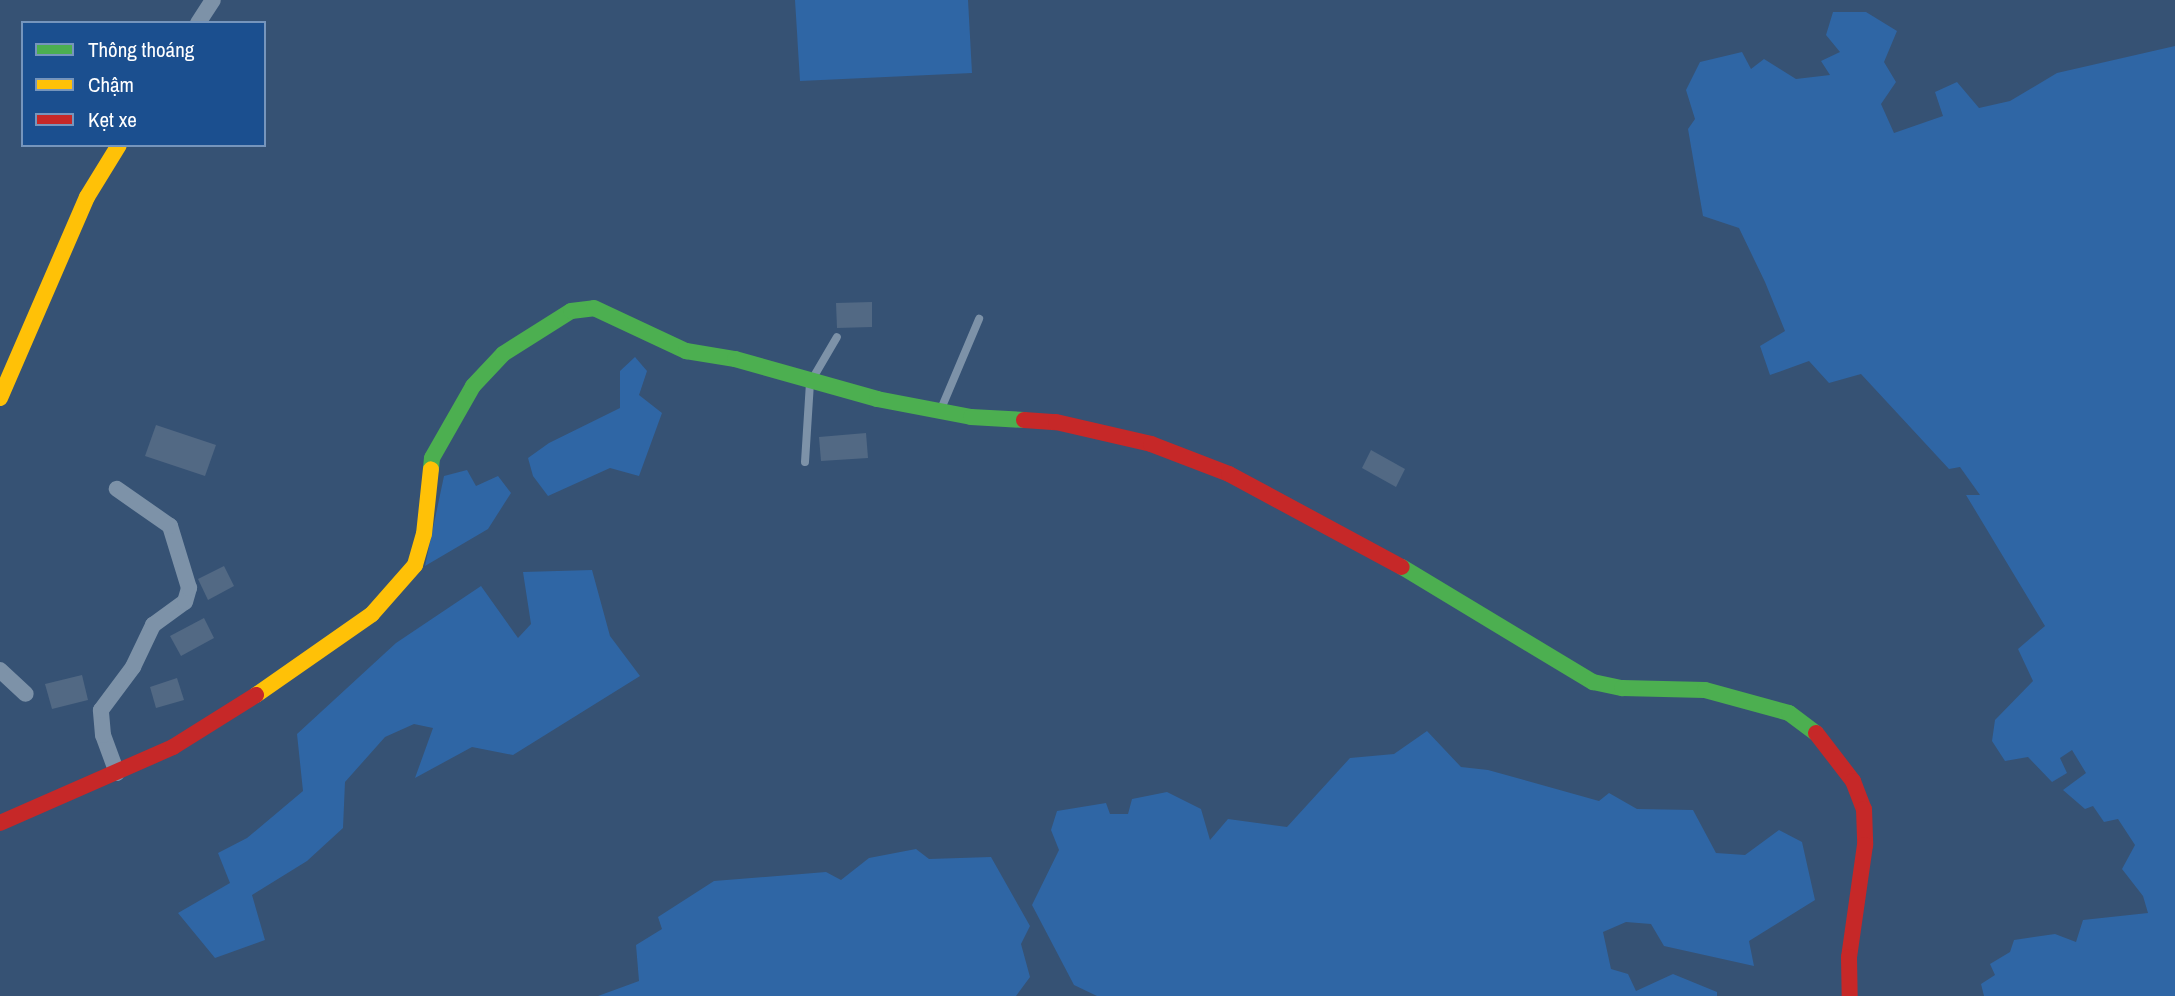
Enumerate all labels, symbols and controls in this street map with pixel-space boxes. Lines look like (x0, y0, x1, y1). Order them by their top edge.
legend (21, 21, 266, 147)
text: Thông thoáng (88, 35, 194, 64)
text: Chậm (88, 70, 134, 99)
text: Kẹt xe (88, 105, 137, 134)

